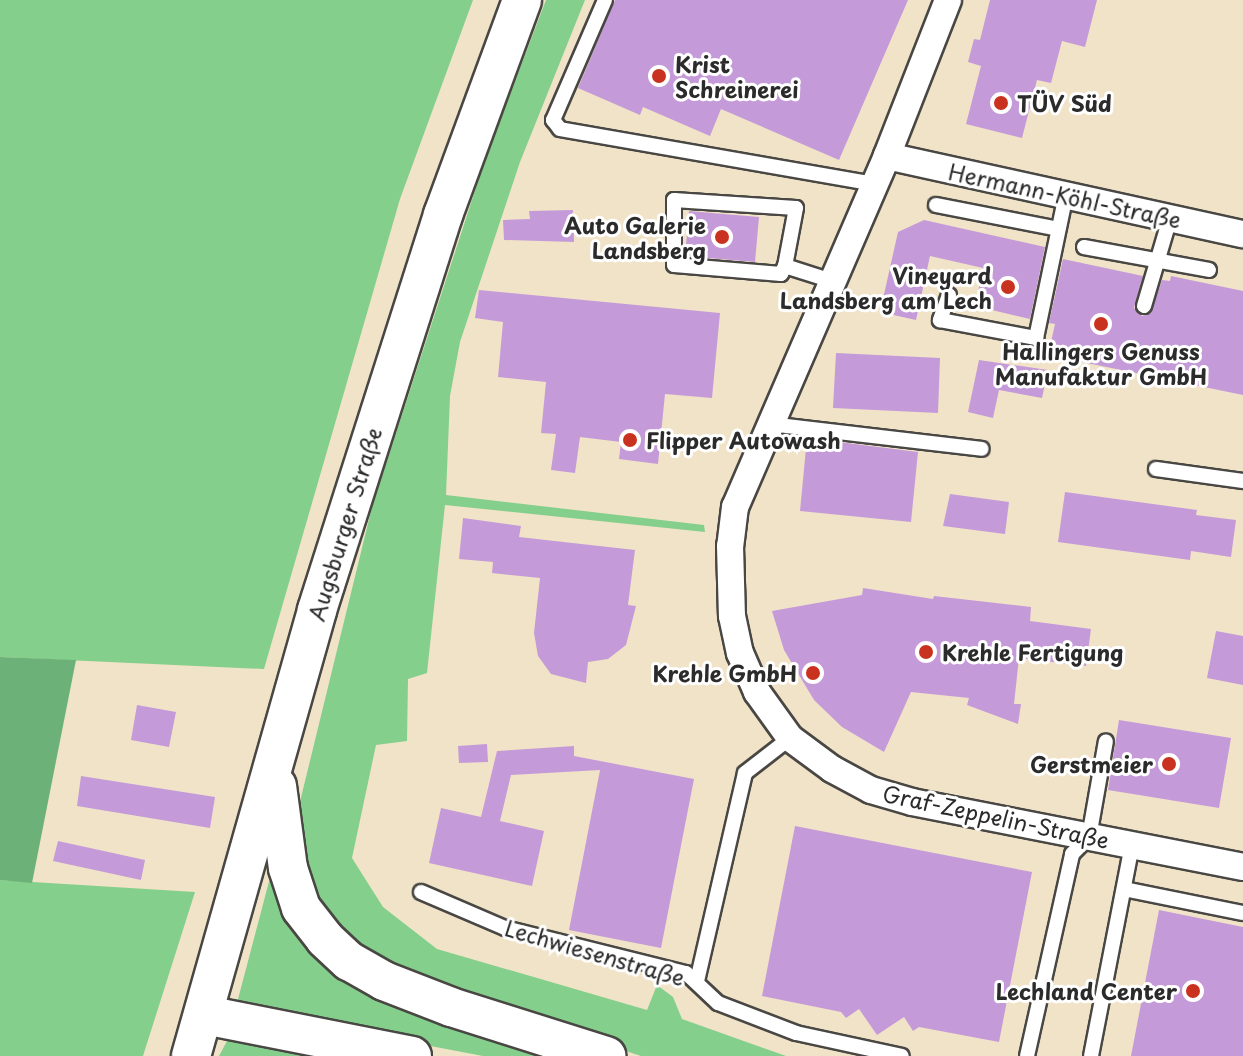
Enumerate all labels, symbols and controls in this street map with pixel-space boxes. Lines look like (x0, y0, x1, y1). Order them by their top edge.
place label: Krist Schreinerei (675, 50, 798, 102)
marker: Krist Schreinerei (650, 67, 668, 85)
place label: TÜV Süd (1017, 90, 1112, 116)
marker: TÜV Süd (992, 94, 1010, 112)
street label: Hermann-Köhl-Straße (946, 157, 1184, 233)
place label: Auto Galerie Landsberg (563, 211, 706, 262)
marker: Auto Galerie Landsberg (713, 228, 731, 246)
place label: Vineyard Landsberg am Lech (779, 261, 992, 312)
marker: Vineyard Landsberg am Lech (999, 278, 1017, 296)
marker: Hallingers Genuss Manufaktur GmbH (1092, 315, 1110, 333)
place label: Hallingers Genuss Manufaktur GmbH (995, 337, 1207, 388)
street label: Augsburger Straße (302, 424, 386, 624)
place label: Flipper Autowash (646, 427, 841, 453)
marker: Flipper Autowash (621, 431, 639, 449)
place label: Krehle Fertigung (942, 639, 1125, 665)
marker: Krehle Fertigung (917, 643, 935, 661)
place label: Krehle GmbH (652, 660, 797, 686)
marker: Krehle GmbH (804, 664, 822, 682)
place label: Gerstmeier (1030, 751, 1153, 777)
marker: Gerstmeier (1160, 755, 1178, 773)
street label: Graf-Zeppelin-Straße (880, 779, 1112, 853)
street label: Lechwiesenstraße (502, 914, 688, 990)
place label: Lechland Center (996, 978, 1177, 1004)
marker: Lechland Center (1184, 982, 1202, 1000)

